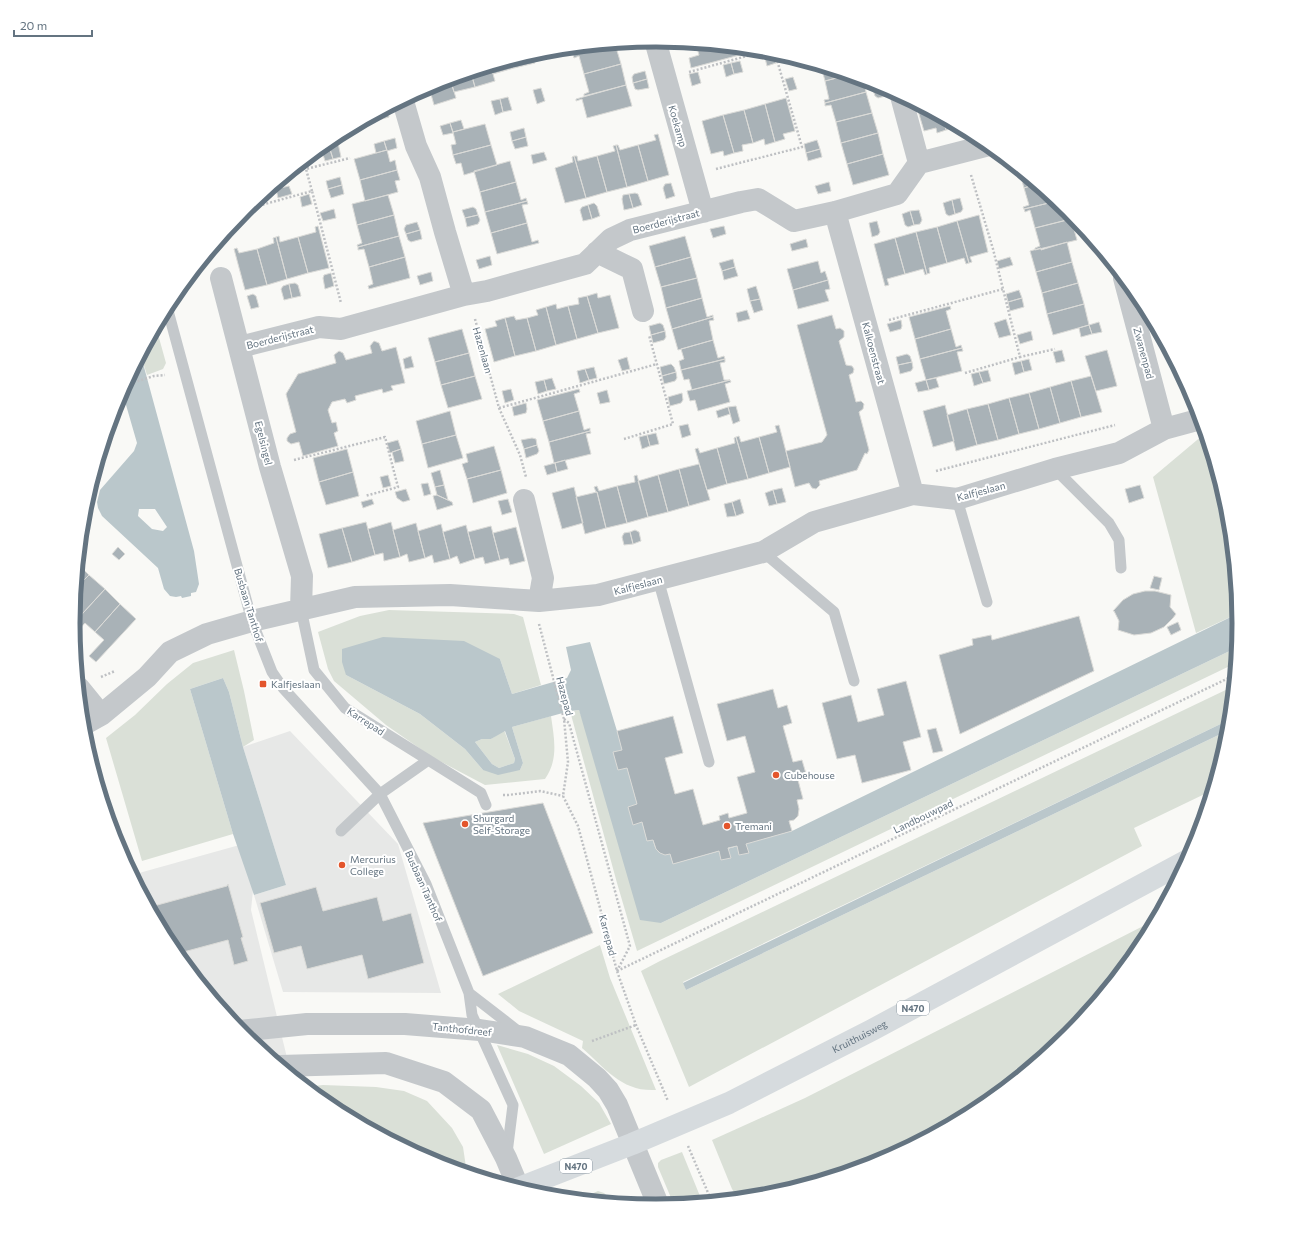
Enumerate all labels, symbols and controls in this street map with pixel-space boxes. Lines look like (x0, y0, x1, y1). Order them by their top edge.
scale bar (14, 12, 92, 38)
text: 20 m (20, 18, 47, 32)
street label: Koekamp (666, 104, 690, 148)
street label: Boerderijstraat (631, 206, 701, 236)
street label: Kalkoenstraat (860, 321, 888, 385)
street label: Boerderijstraat (245, 323, 315, 351)
street label: Hazenlaan (471, 326, 495, 374)
street label: Zwanenpad (1131, 326, 1157, 380)
street label: Egelsingel (253, 420, 275, 466)
street label: Kalfjeslaan (956, 479, 1006, 503)
street label: Busbaan Tanthof (232, 567, 266, 644)
street label: Kalfjeslaan (613, 573, 663, 597)
street label: Hazepad (554, 675, 576, 717)
place label: Kalfjeslaan (271, 678, 321, 690)
marker: Kalfjeslaan (258, 679, 268, 689)
street label: Karrepad (345, 705, 387, 738)
place label: Cubehouse (784, 769, 835, 781)
marker: Cubehouse (771, 770, 781, 780)
street label: Landbouwpad (891, 796, 955, 836)
place label: Shurgard Self-Storage (473, 812, 530, 836)
marker: Shurgard Self-Storage (460, 819, 470, 829)
place label: Tremani (735, 820, 772, 832)
marker: Tremani (722, 821, 732, 831)
street label: Busbaan Tanthof (403, 848, 445, 924)
place label: Mercurius College (350, 853, 396, 877)
marker: Mercurius College (337, 860, 347, 870)
street label: Karrepad (597, 913, 619, 957)
road number: N470 (897, 1001, 929, 1015)
street label: Kruithuisweg (830, 1017, 889, 1055)
street label: Tanthofdreef (431, 1020, 493, 1038)
road number: N470 (560, 1159, 592, 1173)

